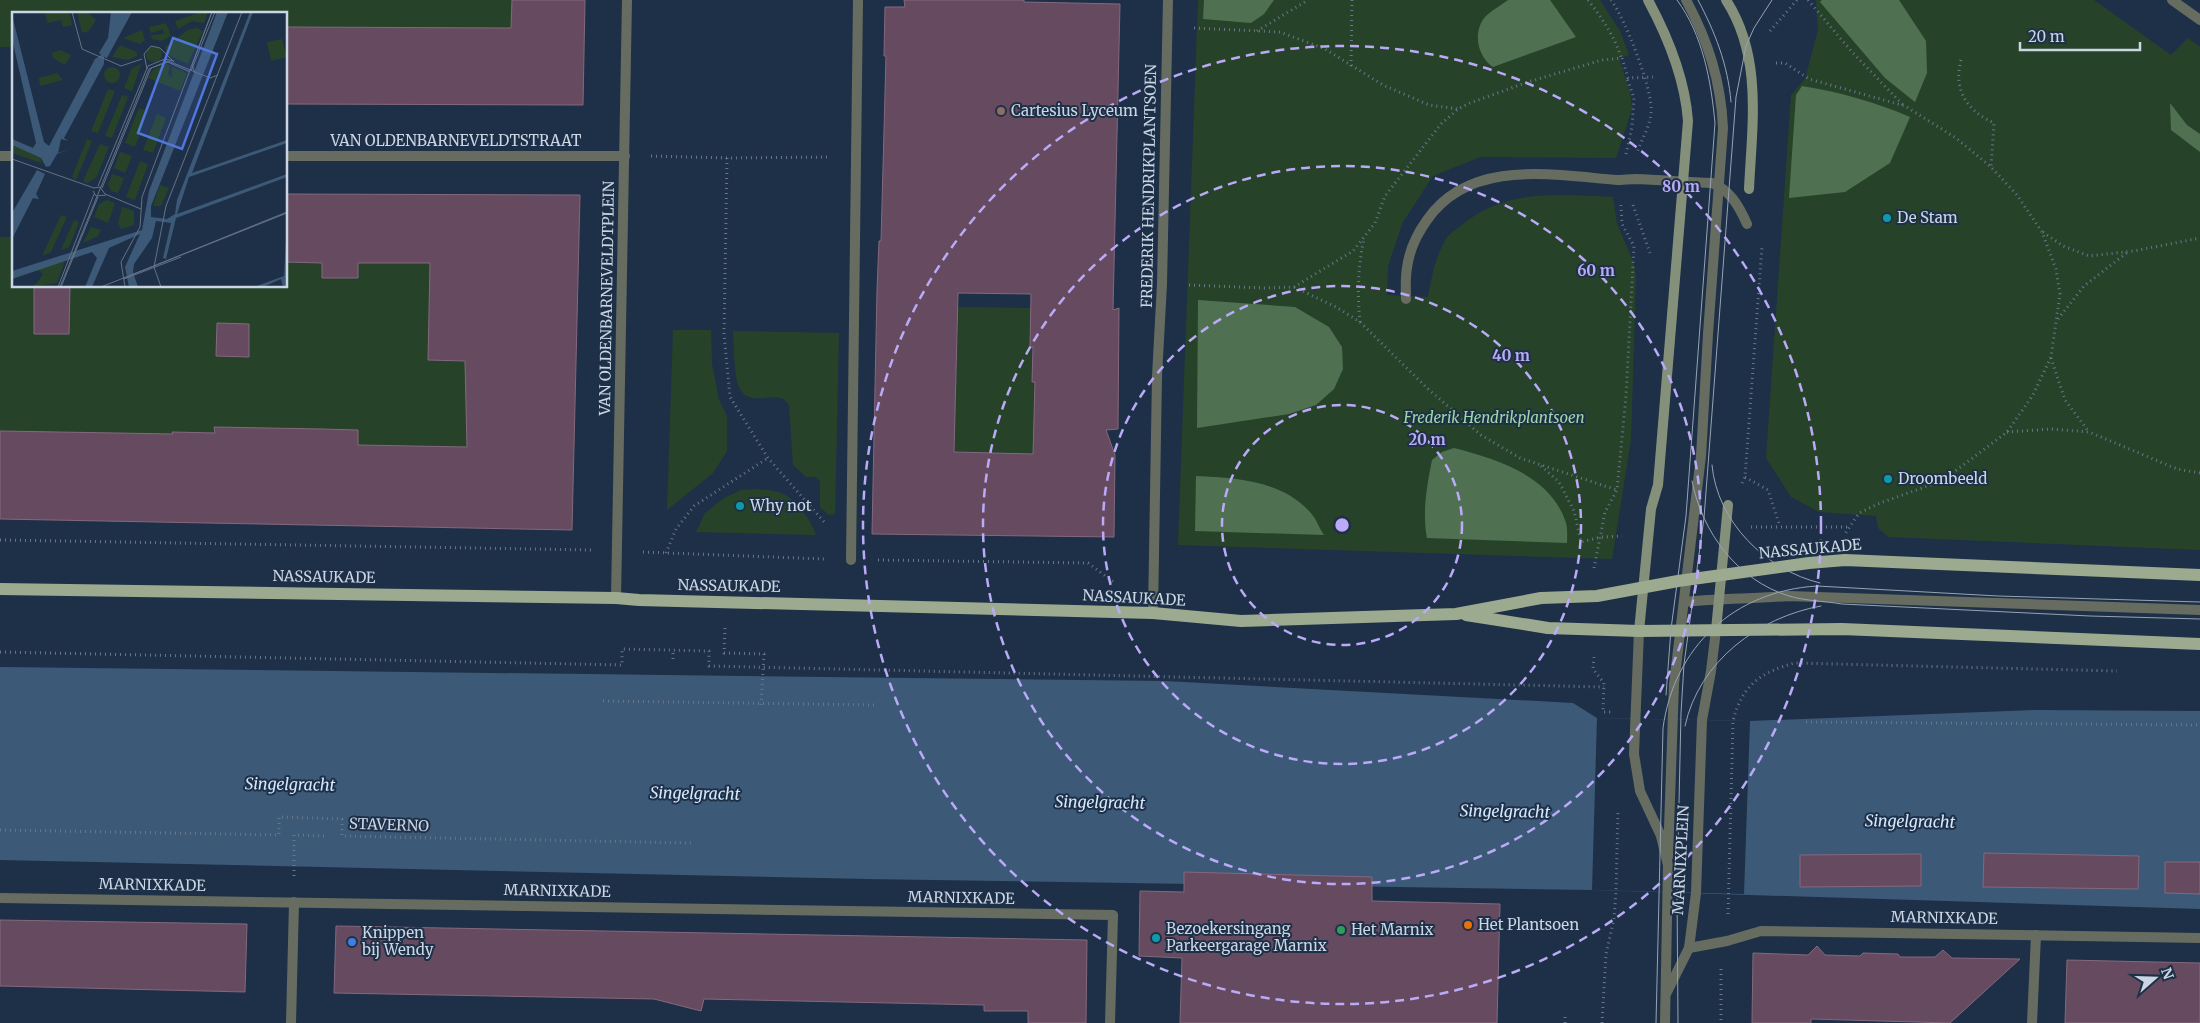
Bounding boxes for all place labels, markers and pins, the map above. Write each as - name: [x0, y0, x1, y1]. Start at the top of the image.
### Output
- place label: Cartesius Lyceum: [1011, 101, 1138, 120]
- marker: Cartesius Lyceum: [995, 105, 1007, 117]
- place label: De Stam: [1897, 208, 1958, 227]
- marker: De Stam: [1881, 212, 1893, 224]
- place label: Droombeeld: [1898, 469, 1987, 488]
- marker: Droombeeld: [1882, 473, 1894, 485]
- place label: Why not: [749, 496, 812, 515]
- marker: Why not: [734, 500, 746, 512]
- centre of rings: [1333, 516, 1351, 534]
- place label: Het Plantsoen: [1478, 915, 1579, 934]
- place label: Bezoekersingang Parkeergarage Marnix: [1166, 919, 1327, 955]
- marker: Het Plantsoen: [1462, 919, 1474, 931]
- place label: Het Marnix: [1351, 920, 1434, 939]
- place label: Knippen bij Wendy: [361, 923, 434, 959]
- marker: Het Marnix: [1335, 924, 1347, 936]
- marker: Bezoekersingang Parkeergarage Marnix: [1150, 932, 1162, 944]
- marker: Knippen bij Wendy: [346, 936, 358, 948]

